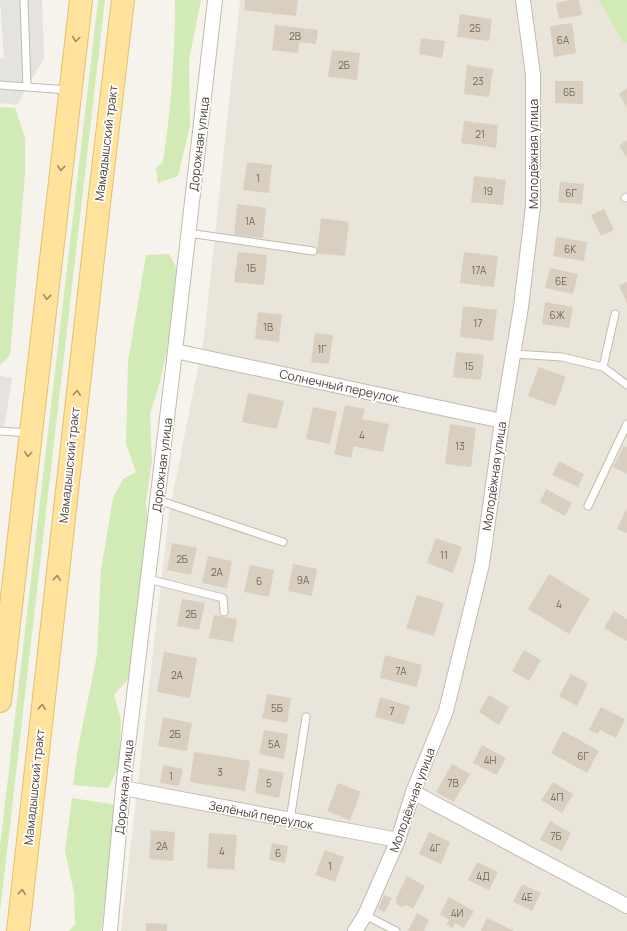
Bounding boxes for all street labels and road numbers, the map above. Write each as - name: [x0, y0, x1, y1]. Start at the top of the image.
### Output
- street label: Мамадышский тракт: [90, 84, 122, 202]
- street label: Дорожная улица: [185, 96, 213, 192]
- street label: Молодёжная улица: [525, 99, 542, 209]
- street label: Солнечный переулок: [278, 365, 401, 407]
- street label: Мамадышский тракт: [54, 406, 84, 524]
- street label: Дорожная улица: [148, 417, 176, 513]
- street label: Молодёжная улица: [478, 420, 510, 532]
- street label: Мамадышский тракт: [19, 728, 49, 846]
- street label: Дорожная улица: [111, 739, 137, 835]
- street label: Молодёжная улица: [385, 745, 439, 855]
- street label: Зелёный переулок: [207, 797, 316, 834]

